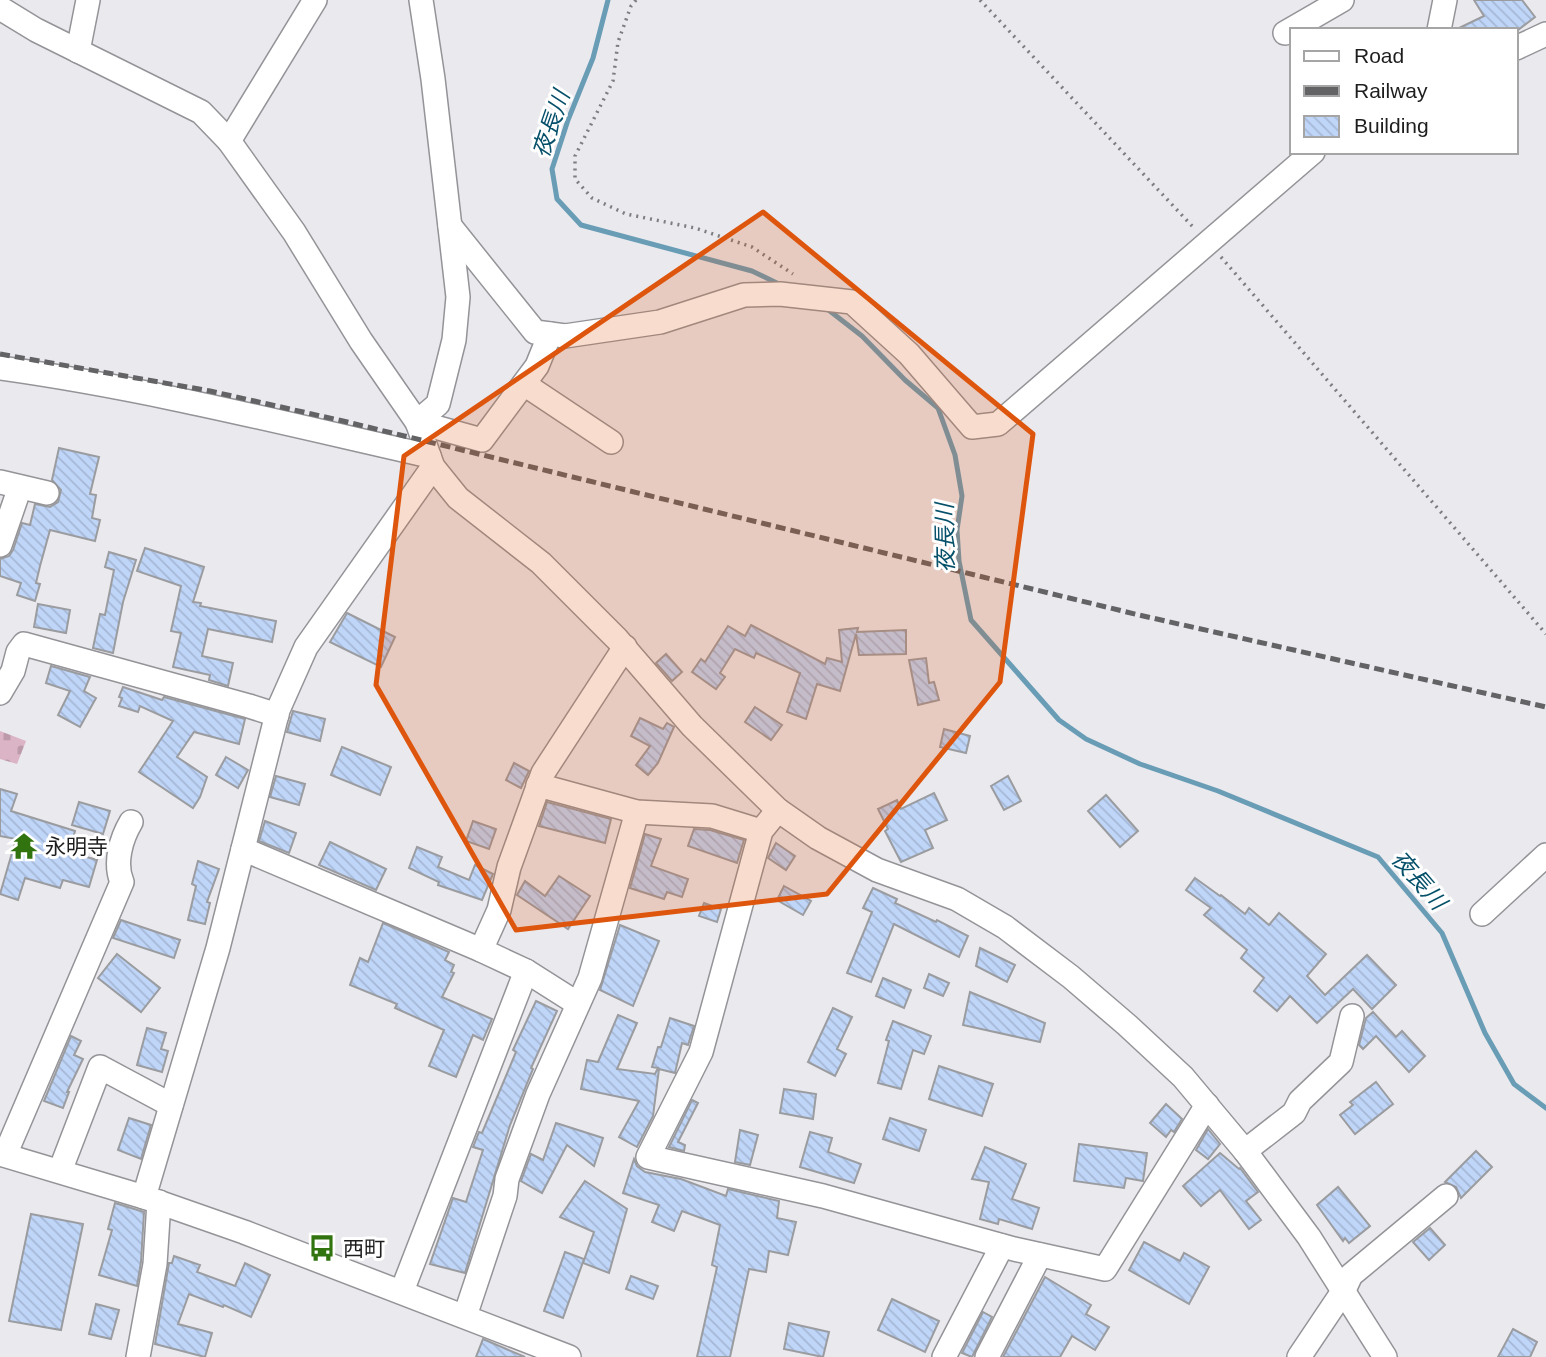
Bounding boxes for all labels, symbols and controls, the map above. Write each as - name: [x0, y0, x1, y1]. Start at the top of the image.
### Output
- legend: [1290, 28, 1518, 154]
- text: Road: [1354, 44, 1404, 67]
- text: Railway: [1354, 79, 1428, 102]
- water label: 夜長川: [527, 84, 576, 161]
- text: Building: [1354, 114, 1429, 137]
- water label: 夜長川: [931, 500, 959, 573]
- temple icon: 永明寺: [9, 831, 39, 861]
- place label: 永明寺: [45, 835, 108, 858]
- water label: 夜長川: [1387, 845, 1453, 917]
- bus stop icon: 西町: [307, 1233, 337, 1263]
- place label: 西町: [343, 1237, 385, 1260]

